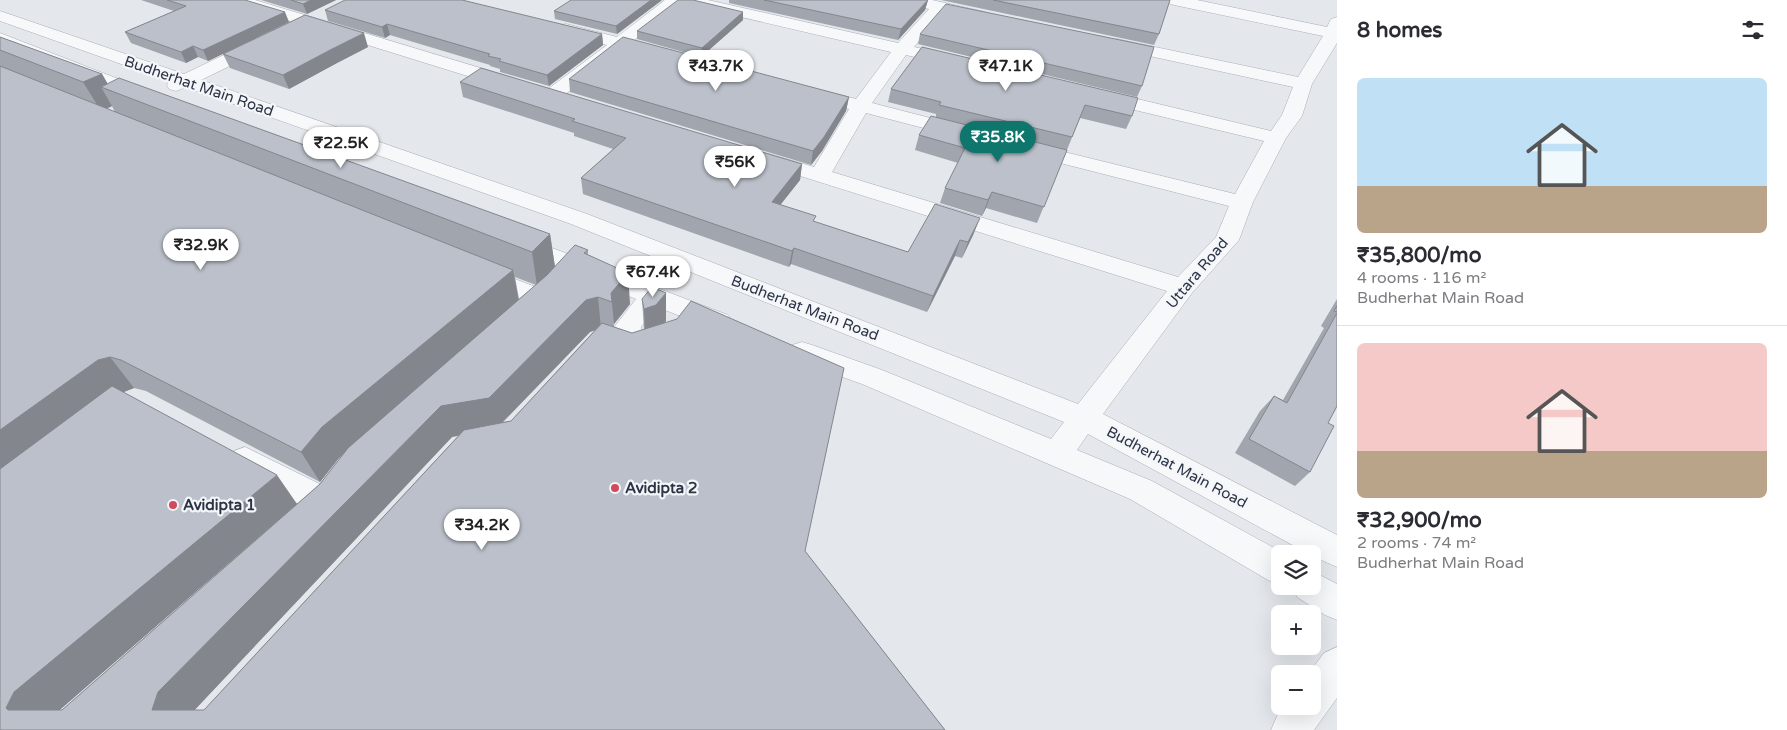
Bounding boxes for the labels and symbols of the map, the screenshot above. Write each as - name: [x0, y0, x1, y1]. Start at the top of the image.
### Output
- pin: ₹43.7K: [675, 49, 757, 92]
- pin: ₹47.1K: [965, 49, 1047, 92]
- street label: Budherhat Main Road: [122, 52, 276, 120]
- pin: ₹35.8K: [957, 120, 1039, 163]
- pin: ₹22.5K: [300, 126, 382, 169]
- pin: ₹56K: [705, 146, 765, 188]
- pin: ₹32.9K: [160, 228, 242, 271]
- street label: Uttara Road: [1162, 234, 1232, 312]
- pin: ₹67.4K: [612, 256, 694, 298]
- street label: Budherhat Main Road: [729, 272, 881, 344]
- street label: Budherhat Main Road: [1104, 422, 1250, 512]
- place label: Avidipta 2: [625, 479, 697, 498]
- marker: Avidipta 2: [609, 482, 621, 494]
- place label: Avidipta 1: [183, 496, 255, 515]
- marker: Avidipta 1: [167, 499, 179, 511]
- pin: ₹34.2K: [441, 508, 523, 551]

